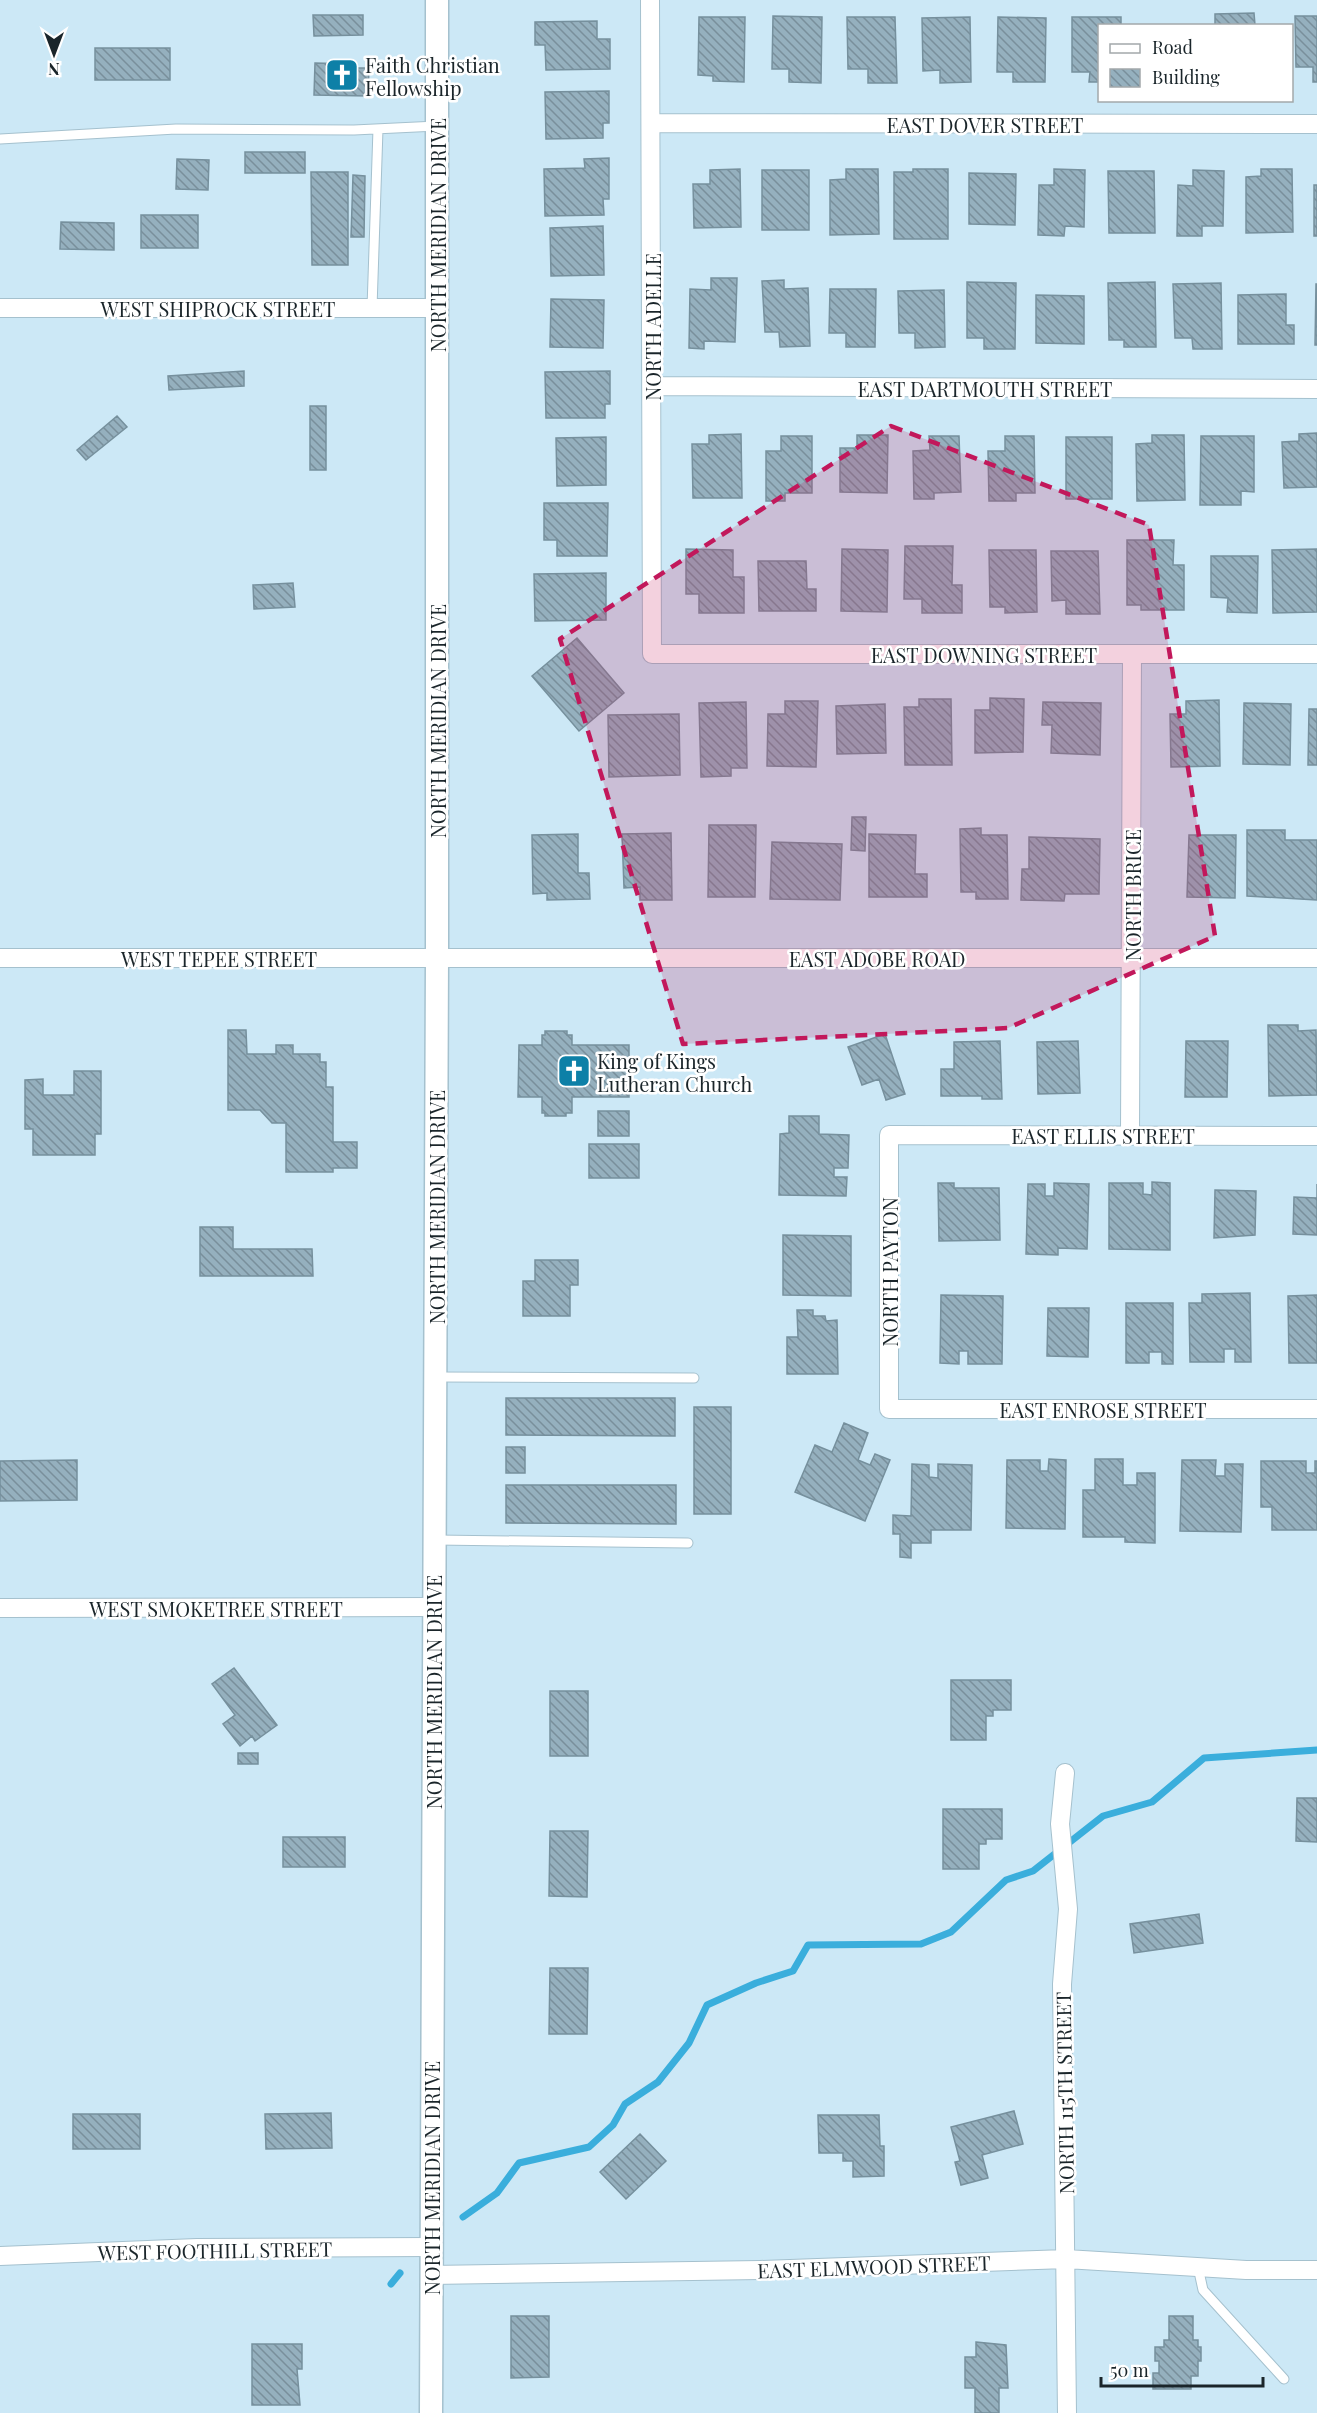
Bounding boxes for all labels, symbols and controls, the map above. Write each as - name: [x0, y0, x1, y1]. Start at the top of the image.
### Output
- north arrow: [24, 24, 84, 84]
- legend: [1098, 24, 1293, 102]
- text: Road: [1152, 35, 1193, 59]
- place label: Faith Christian Fellowship: [365, 51, 500, 101]
- church icon: Faith Christian Fellowship: [324, 57, 360, 93]
- text: N: [48, 59, 60, 80]
- text: Building: [1152, 65, 1220, 89]
- street label: EAST DOVER STREET: [887, 111, 1083, 138]
- street label: NORTH MERIDIAN DRIVE: [424, 118, 451, 352]
- street label: NORTH ADELLE: [639, 253, 666, 401]
- street label: WEST SHIPROCK STREET: [100, 295, 336, 322]
- street label: EAST DARTMOUTH STREET: [857, 375, 1113, 402]
- street label: NORTH MERIDIAN DRIVE: [424, 604, 451, 838]
- street label: EAST DOWNING STREET: [871, 641, 1097, 668]
- street label: NORTH BRICE: [1119, 829, 1146, 961]
- street label: WEST TEPEE STREET: [120, 945, 317, 972]
- street label: EAST ADOBE ROAD: [789, 945, 965, 972]
- place label: King of Kings Lutheran Church: [597, 1047, 752, 1097]
- church icon: King of Kings Lutheran Church: [556, 1053, 592, 1089]
- street label: NORTH MERIDIAN DRIVE: [423, 1090, 450, 1324]
- street label: EAST ELLIS STREET: [1011, 1122, 1195, 1149]
- street label: NORTH PAYTON: [876, 1197, 903, 1347]
- street label: EAST ENROSE STREET: [999, 1396, 1207, 1423]
- street label: NORTH MERIDIAN DRIVE: [420, 1575, 447, 1809]
- street label: WEST SMOKETREE STREET: [88, 1595, 343, 1622]
- street label: NORTH 115TH STREET: [1049, 1992, 1079, 2194]
- street label: NORTH MERIDIAN DRIVE: [418, 2061, 445, 2295]
- street label: WEST FOOTHILL STREET: [96, 2234, 333, 2266]
- street label: EAST ELMWOOD STREET: [757, 2248, 991, 2284]
- scale bar: [1101, 2350, 1263, 2388]
- text: 50 m: [1110, 2358, 1149, 2382]

